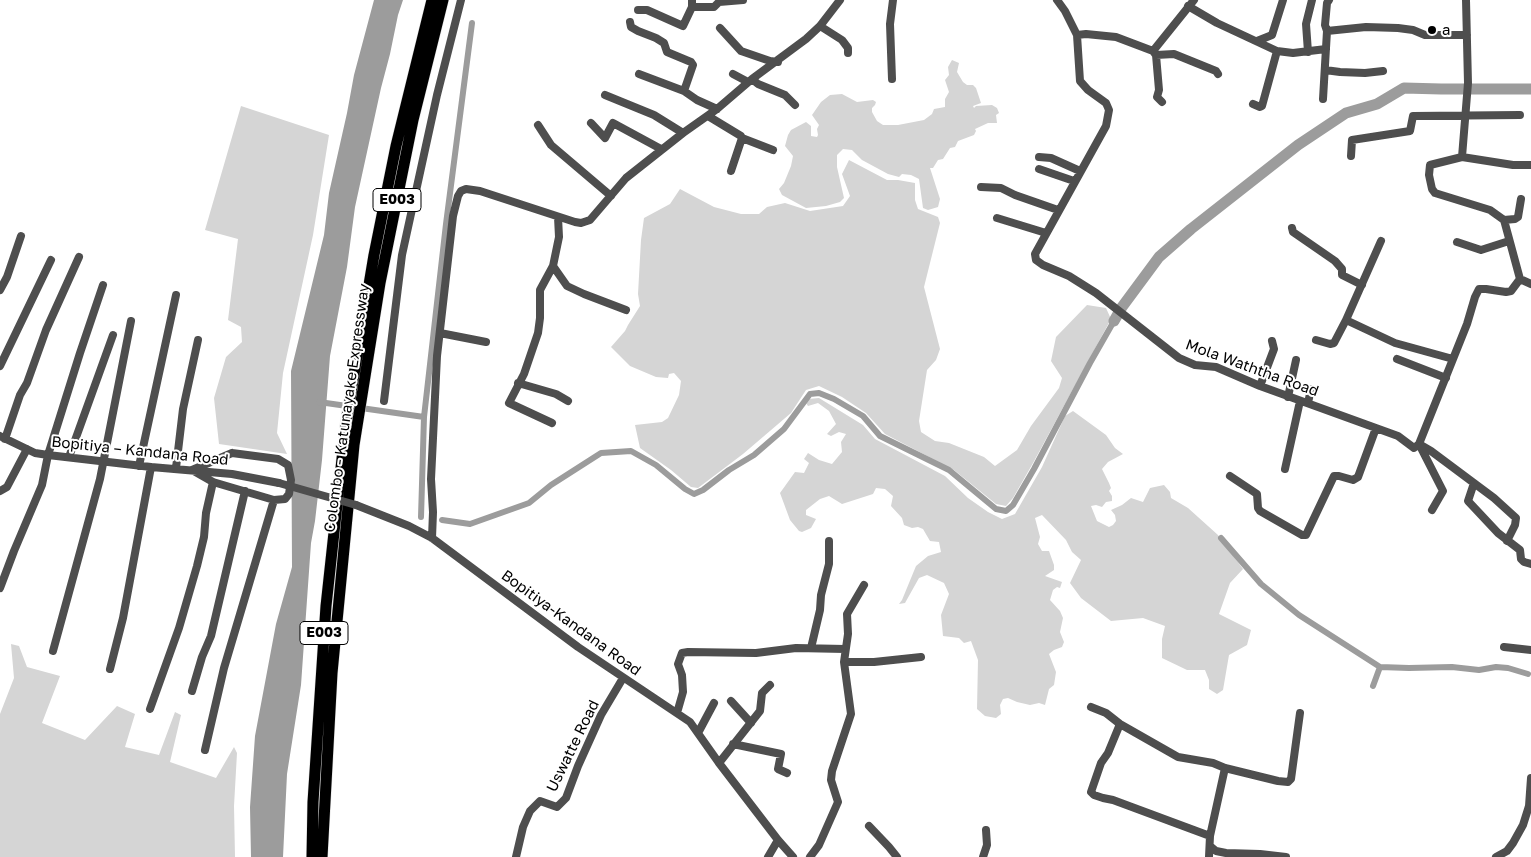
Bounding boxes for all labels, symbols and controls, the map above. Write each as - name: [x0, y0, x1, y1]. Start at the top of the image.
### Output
- place label: a: [1442, 21, 1450, 39]
- marker: a: [1426, 24, 1438, 36]
- road number: E003: [373, 188, 421, 212]
- street label: Colombo - Katunayake Expressway: [321, 282, 373, 534]
- street label: Mola Waththa Road: [1183, 336, 1321, 400]
- street label: Bopitiya – Kandana Road: [51, 433, 229, 469]
- street label: Bopitiya-Kandana Road: [498, 566, 644, 680]
- road number: E003: [300, 622, 348, 644]
- street label: Uswatte Road: [543, 697, 603, 795]

